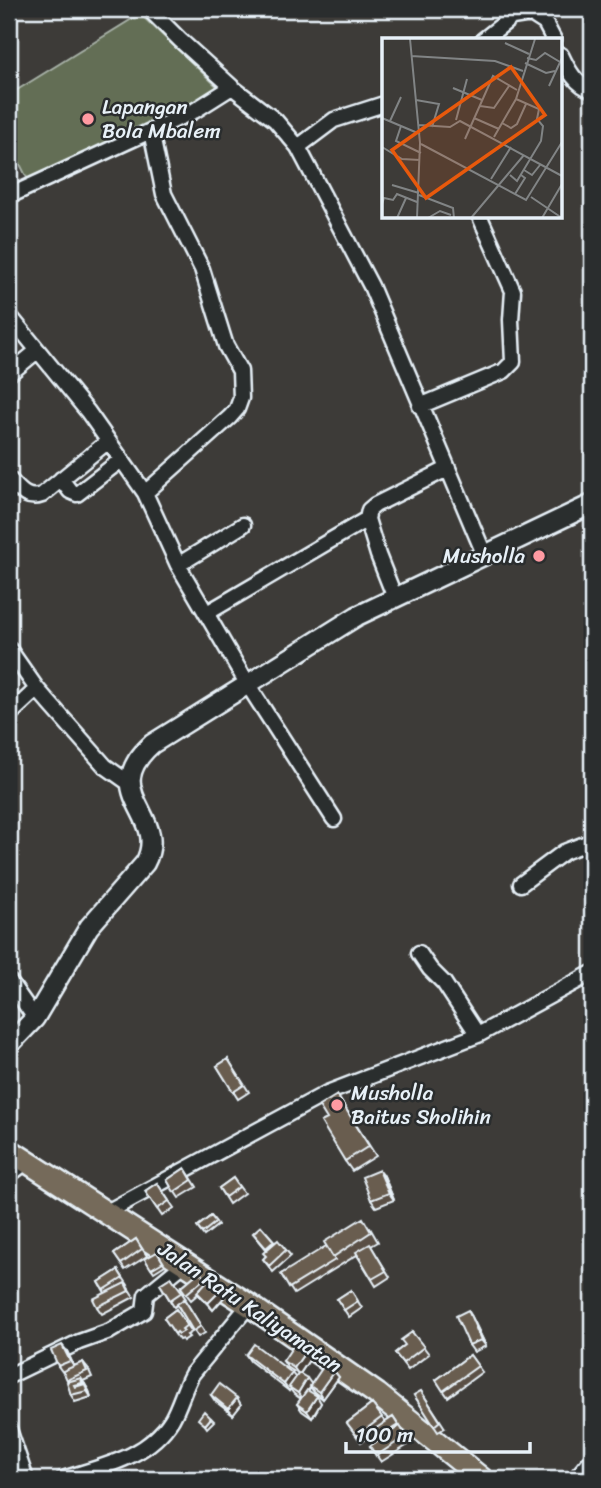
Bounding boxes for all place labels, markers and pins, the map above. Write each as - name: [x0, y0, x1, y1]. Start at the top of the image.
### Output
- place label: Lapangan Bola Mbalem: [102, 88, 221, 150]
- marker: Lapangan Bola Mbalem: [80, 111, 96, 127]
- place label: Musholla: [443, 537, 525, 575]
- marker: Musholla: [531, 548, 547, 564]
- place label: Musholla Baitus Sholihin: [351, 1074, 491, 1136]
- marker: Musholla Baitus Sholihin: [329, 1097, 345, 1113]

